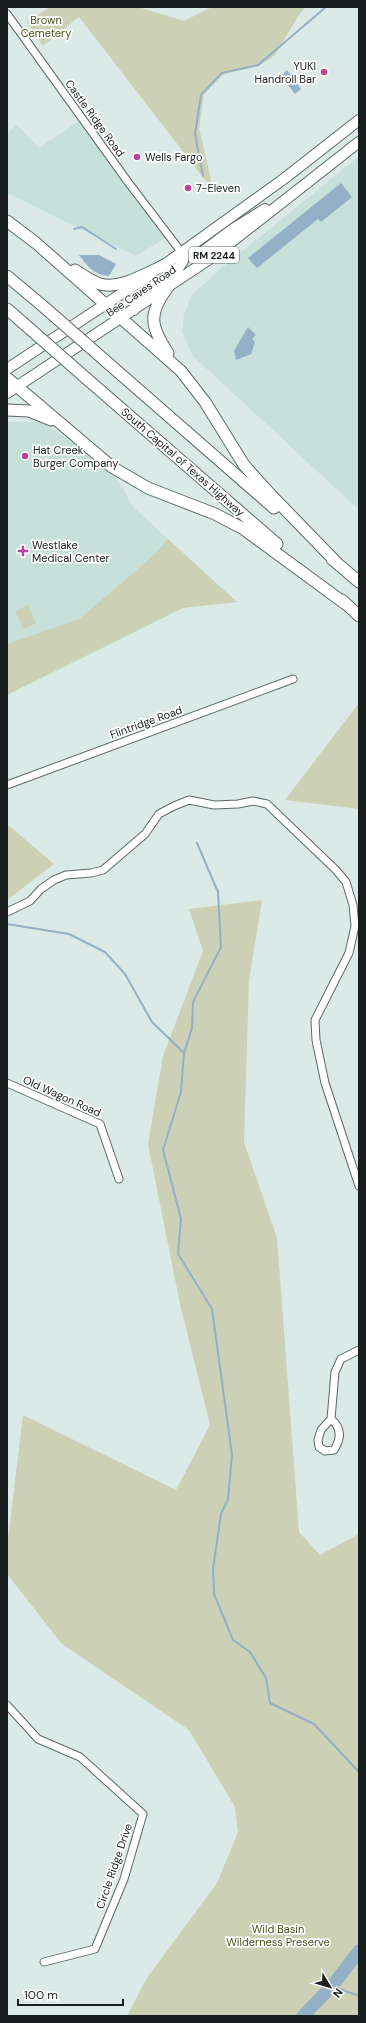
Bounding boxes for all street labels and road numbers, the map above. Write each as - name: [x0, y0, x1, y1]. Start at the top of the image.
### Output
- street label: Castle Ridge Road: [62, 77, 128, 159]
- road number: RM 2244: [189, 247, 239, 263]
- street label: Bee Caves Road: [103, 262, 179, 320]
- street label: South Capital of Texas Highway: [118, 405, 248, 519]
- street label: Flintridge Road: [108, 702, 184, 742]
- street label: Old Wagon Road: [21, 1072, 103, 1120]
- street label: Circle Ridge Drive: [93, 1821, 135, 1911]

